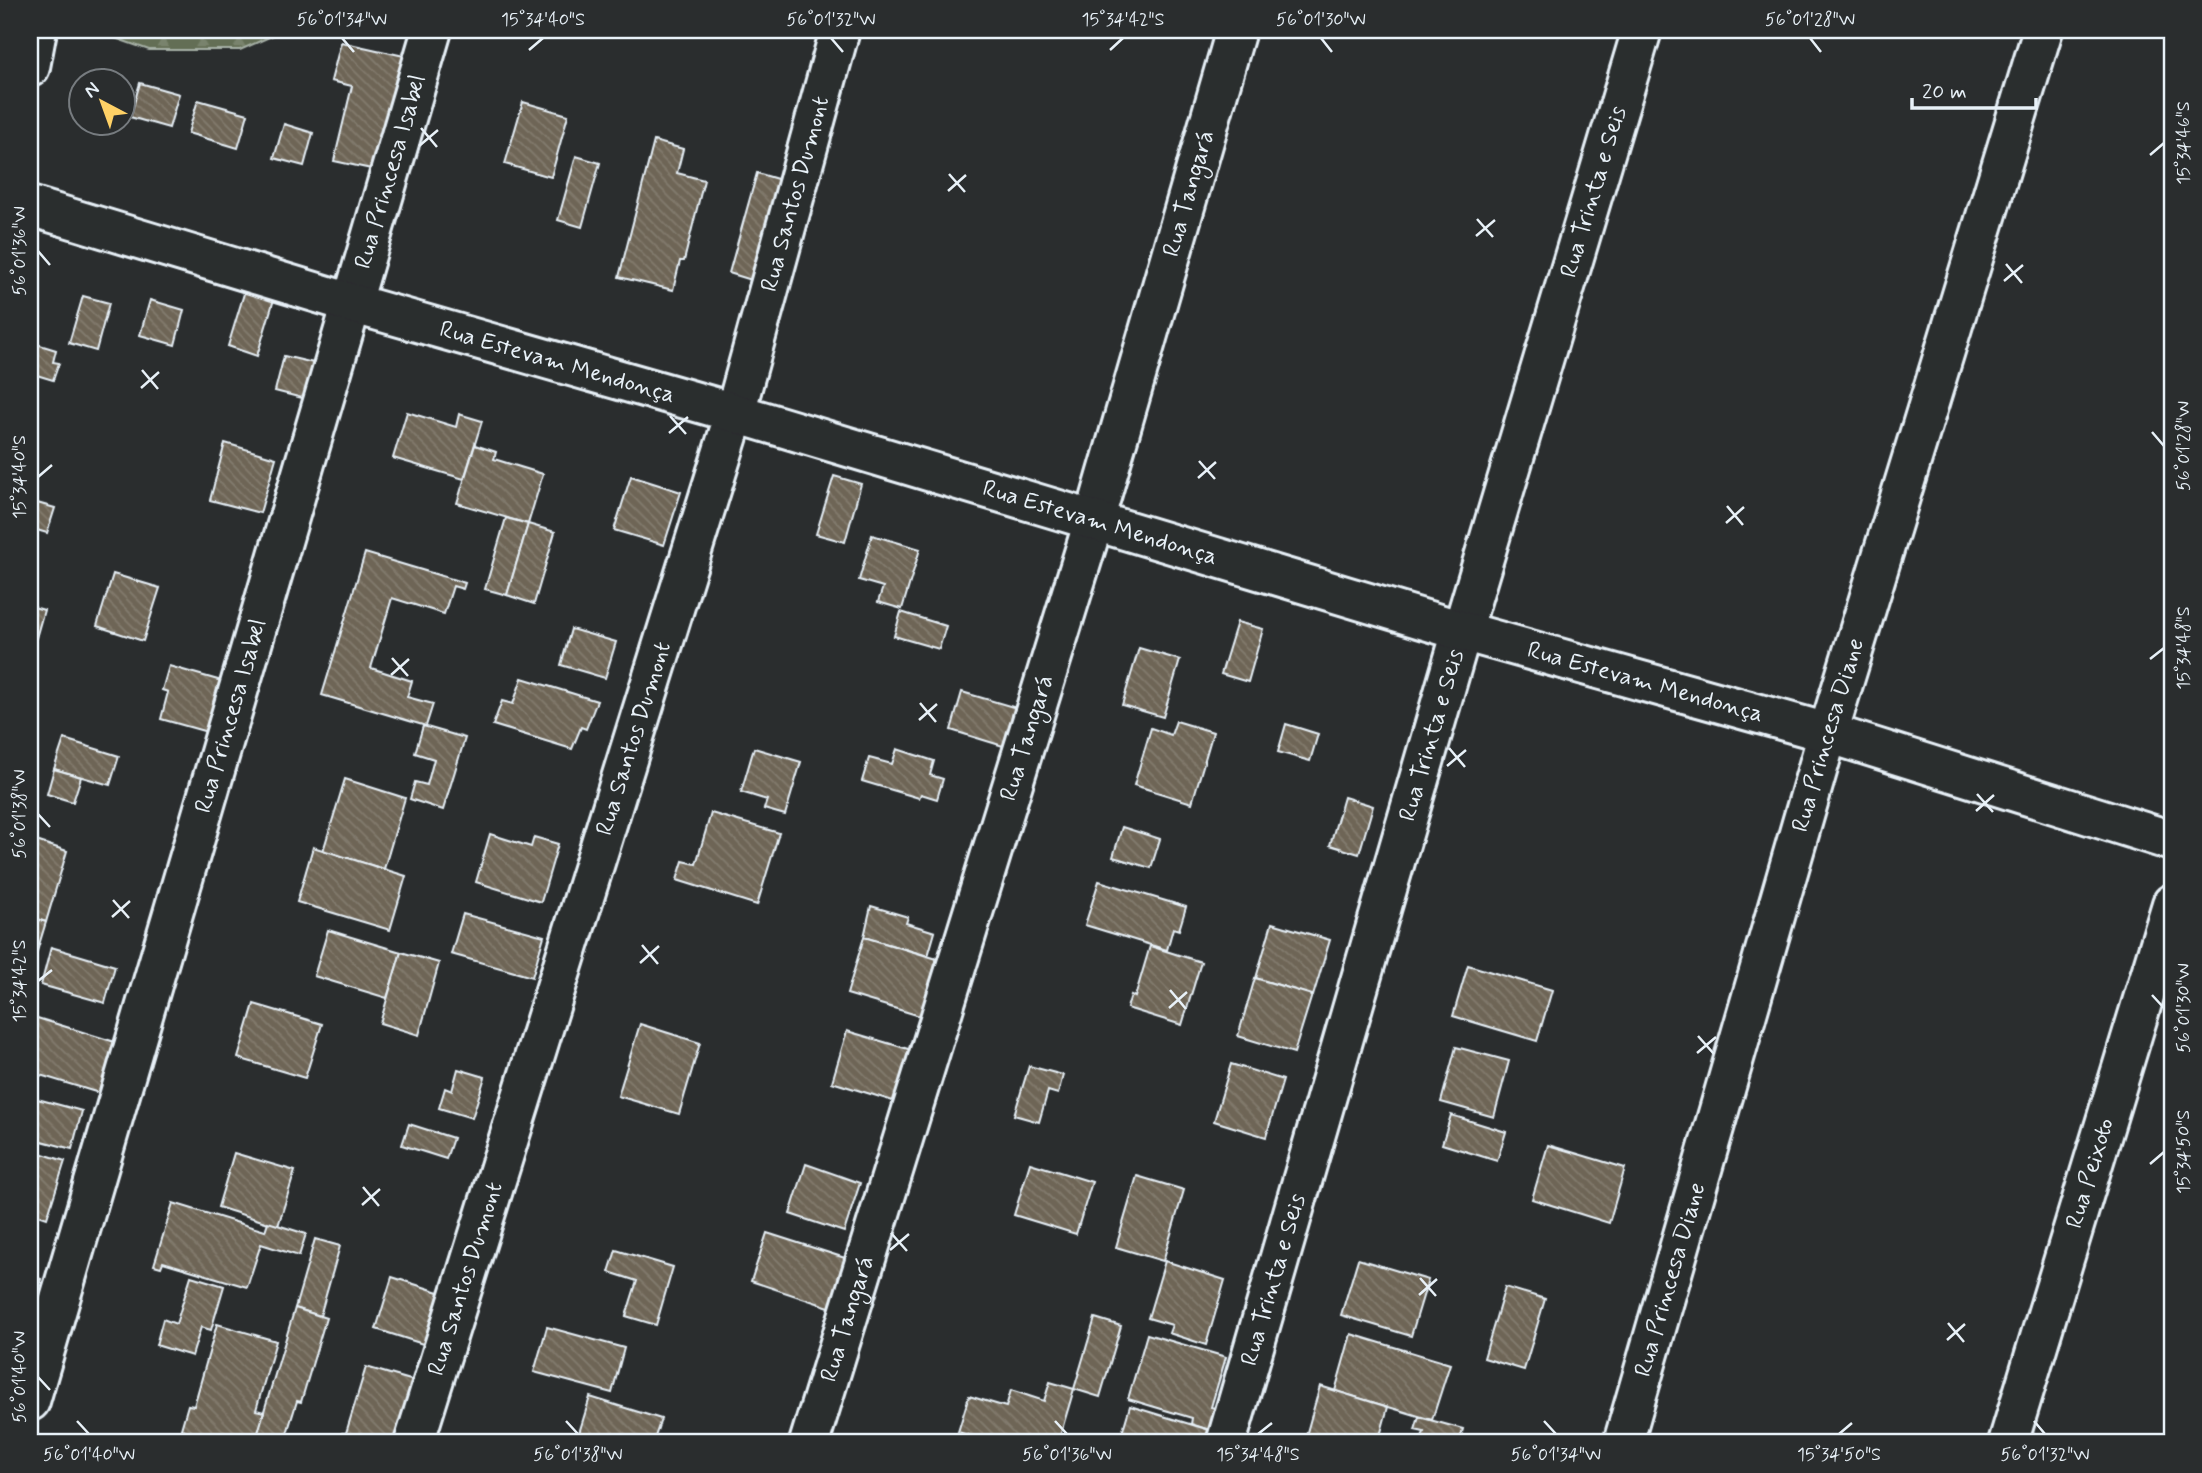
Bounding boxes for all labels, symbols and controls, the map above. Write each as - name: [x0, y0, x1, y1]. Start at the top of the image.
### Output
- text: 56°01'34"W: [297, 8, 387, 32]
- text: 15°34'40"S: [501, 8, 585, 32]
- text: 56°01'32"W: [787, 8, 875, 32]
- text: 15°34'42"S: [1081, 8, 1165, 32]
- text: 56°01'30"W: [1276, 8, 1366, 32]
- text: 56°01'28"W: [1765, 8, 1855, 32]
- north arrow: [66, 66, 136, 136]
- scale bar: [1912, 66, 2036, 110]
- street label: Rua Princesa Isabel: [347, 71, 434, 272]
- text: N: [79, 77, 105, 104]
- text: 20 m: [1922, 78, 1967, 106]
- street label: Rua Santos Dumont: [753, 93, 837, 295]
- text: 15°34'46"S: [2172, 101, 2196, 185]
- street label: Rua Trinta e Seis: [1553, 102, 1634, 281]
- street label: Rua Tangará: [1156, 126, 1222, 260]
- text: 56°01'36"W: [8, 206, 32, 296]
- street label: Rua Estevam Mendonça: [436, 314, 679, 411]
- text: 56°01'28"W: [2172, 401, 2196, 491]
- text: 15°34'40"S: [8, 435, 32, 519]
- street label: Rua Estevam Mendonça: [979, 473, 1221, 572]
- text: 15°34'48"S: [2172, 606, 2196, 690]
- street label: Rua Princesa Isabel: [188, 615, 274, 817]
- street label: Rua Estevam Mendonça: [1524, 634, 1767, 730]
- street label: Rua Princesa Diane: [1785, 634, 1872, 836]
- street label: Rua Santos Dumont: [589, 638, 678, 839]
- street label: Rua Trinta e Seis: [1392, 645, 1471, 825]
- street label: Rua Tangará: [993, 671, 1061, 805]
- text: 56°01'38"W: [8, 769, 32, 859]
- text: 15°34'42"S: [8, 939, 32, 1023]
- text: 56°01'30"W: [2172, 963, 2196, 1053]
- text: 15°34'50"S: [2172, 1110, 2196, 1194]
- street label: Rua Peixoto: [2059, 1114, 2121, 1232]
- street label: Rua Santos Dumont: [420, 1178, 510, 1380]
- street label: Rua Princesa Diane: [1627, 1179, 1713, 1380]
- street label: Rua Trinta e Seis: [1234, 1190, 1313, 1369]
- street label: Rua Tangará: [813, 1252, 881, 1386]
- text: 56°01'40"W: [8, 1331, 32, 1423]
- text: 56°01'40"W: [43, 1443, 135, 1467]
- text: 56°01'38"W: [533, 1443, 623, 1467]
- text: 56°01'36"W: [1022, 1443, 1112, 1467]
- text: 15°34'48"S: [1216, 1443, 1300, 1467]
- text: 56°01'34"W: [1511, 1443, 1601, 1467]
- text: 15°34'50"S: [1797, 1443, 1881, 1467]
- text: 56°01'32"W: [2001, 1443, 2089, 1467]

